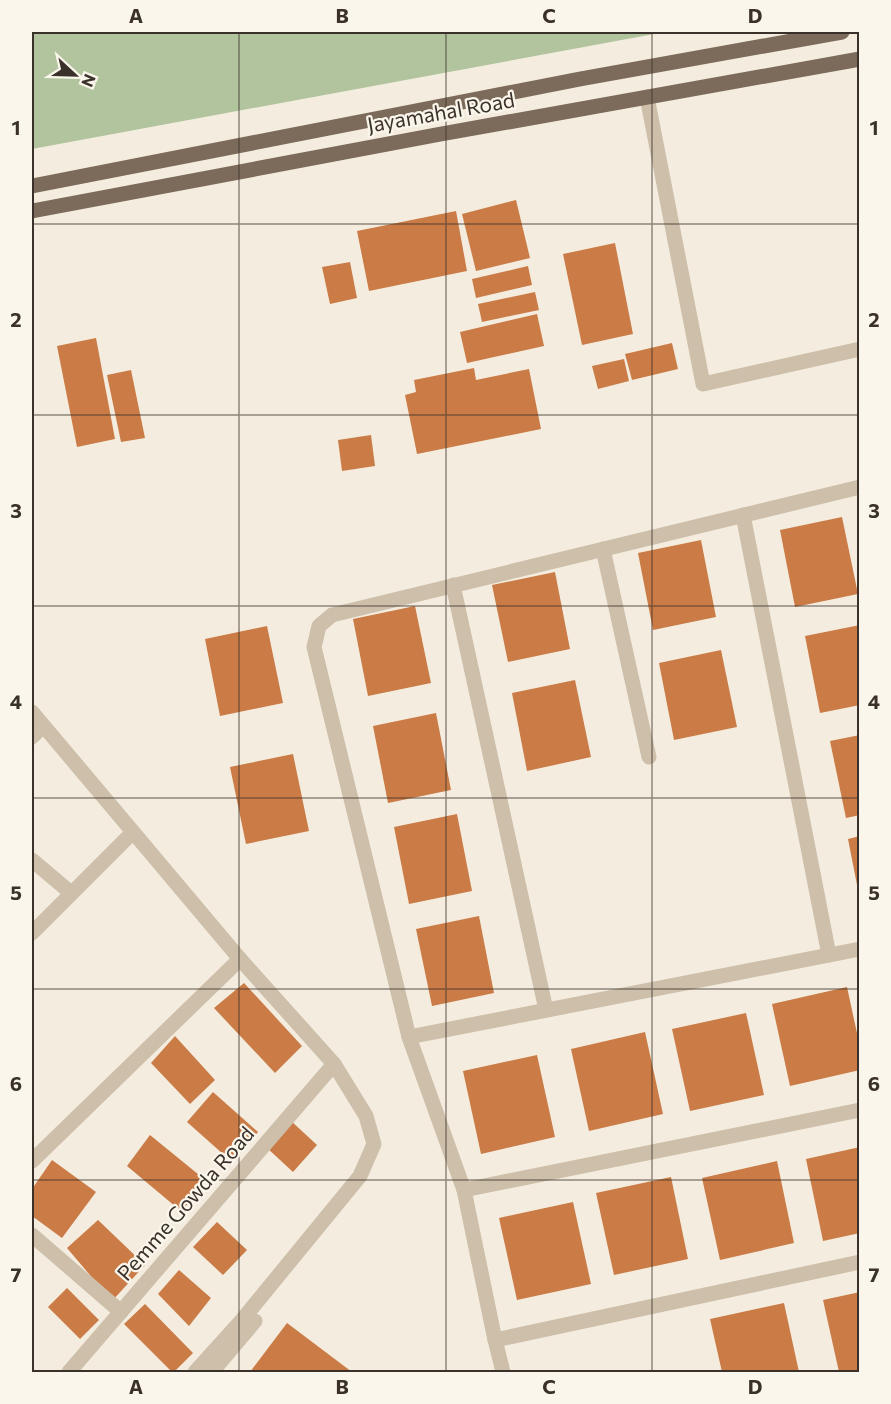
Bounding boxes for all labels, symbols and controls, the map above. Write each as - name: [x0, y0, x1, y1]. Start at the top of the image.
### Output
- text: A: [129, 3, 143, 27]
- text: B: [335, 3, 349, 27]
- text: C: [542, 3, 556, 27]
- text: D: [748, 3, 762, 27]
- north arrow: [45, 45, 105, 105]
- text: N: [78, 72, 100, 90]
- street label: Jayamahal Road: [365, 86, 516, 137]
- text: 1: [11, 115, 21, 139]
- text: 1: [869, 115, 879, 139]
- text: 2: [10, 307, 22, 331]
- text: 2: [868, 307, 880, 331]
- text: 3: [10, 498, 22, 522]
- text: 3: [868, 498, 880, 522]
- text: 4: [10, 689, 22, 713]
- text: 4: [868, 689, 880, 713]
- text: 5: [10, 880, 22, 904]
- text: 5: [868, 880, 880, 904]
- text: 6: [10, 1071, 22, 1095]
- text: 6: [868, 1071, 880, 1095]
- street label: Pemme Gowda Road: [111, 1121, 259, 1285]
- text: 7: [11, 1262, 22, 1286]
- text: 7: [869, 1262, 880, 1286]
- text: A: [129, 1374, 143, 1398]
- text: B: [335, 1374, 349, 1398]
- text: C: [542, 1374, 556, 1398]
- text: D: [748, 1374, 762, 1398]

